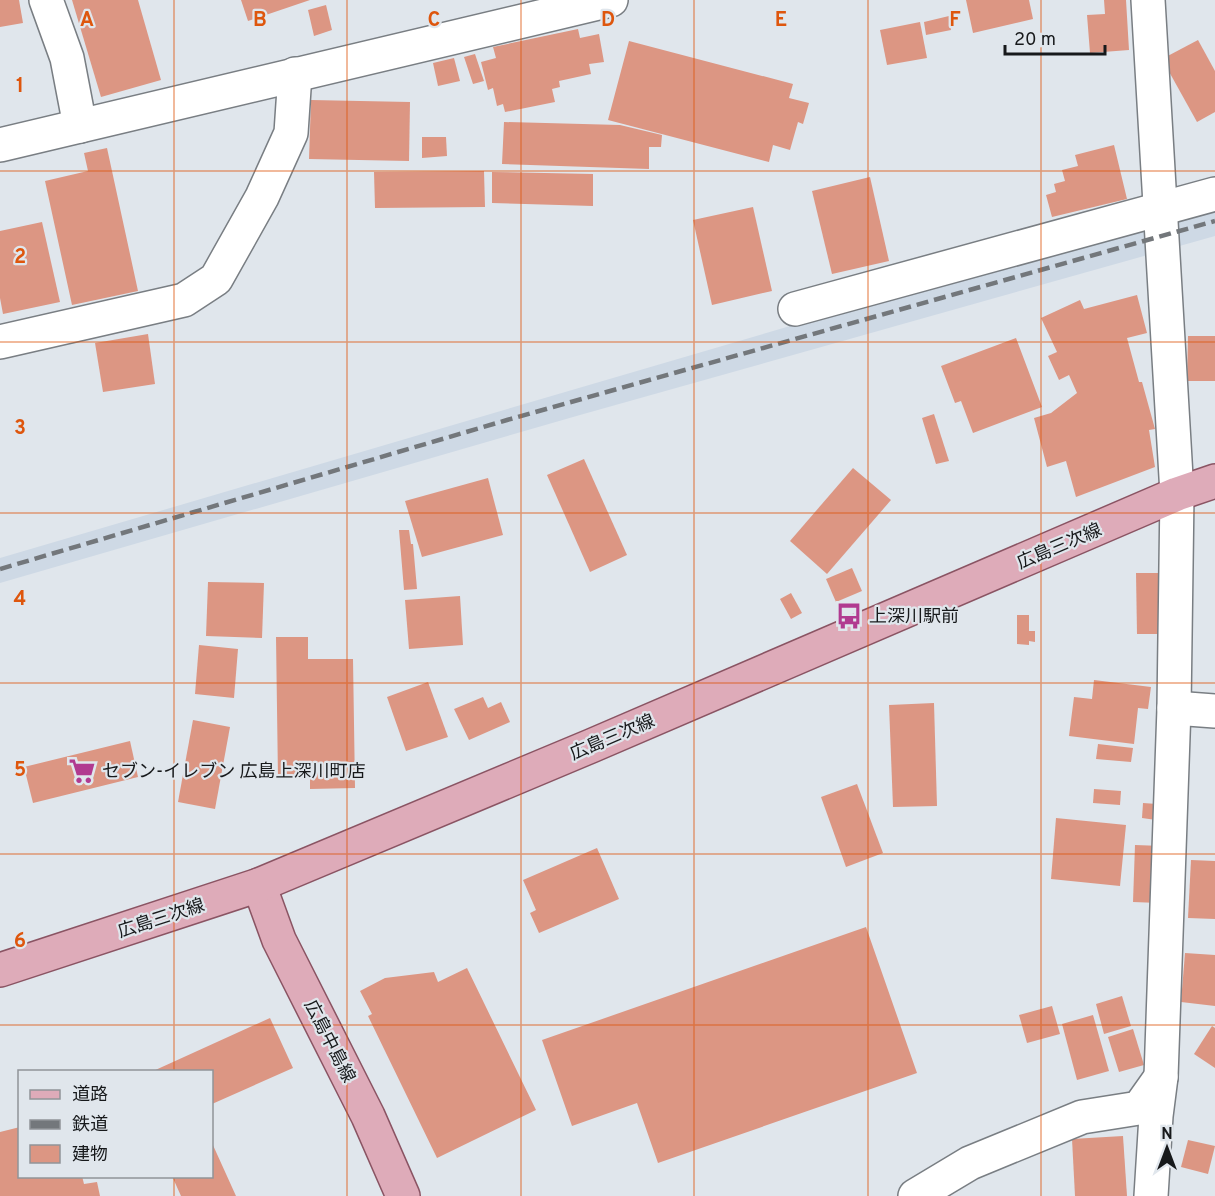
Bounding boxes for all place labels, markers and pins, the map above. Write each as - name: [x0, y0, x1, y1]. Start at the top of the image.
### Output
- bus stop icon: 上深川駅前: [834, 601, 864, 631]
- place label: 上深川駅前: [869, 606, 959, 629]
- supermarket icon: セブン-イレブン 広島上深川町店: [67, 756, 97, 786]
- place label: セブン-イレブン 広島上深川町店: [102, 761, 365, 784]

